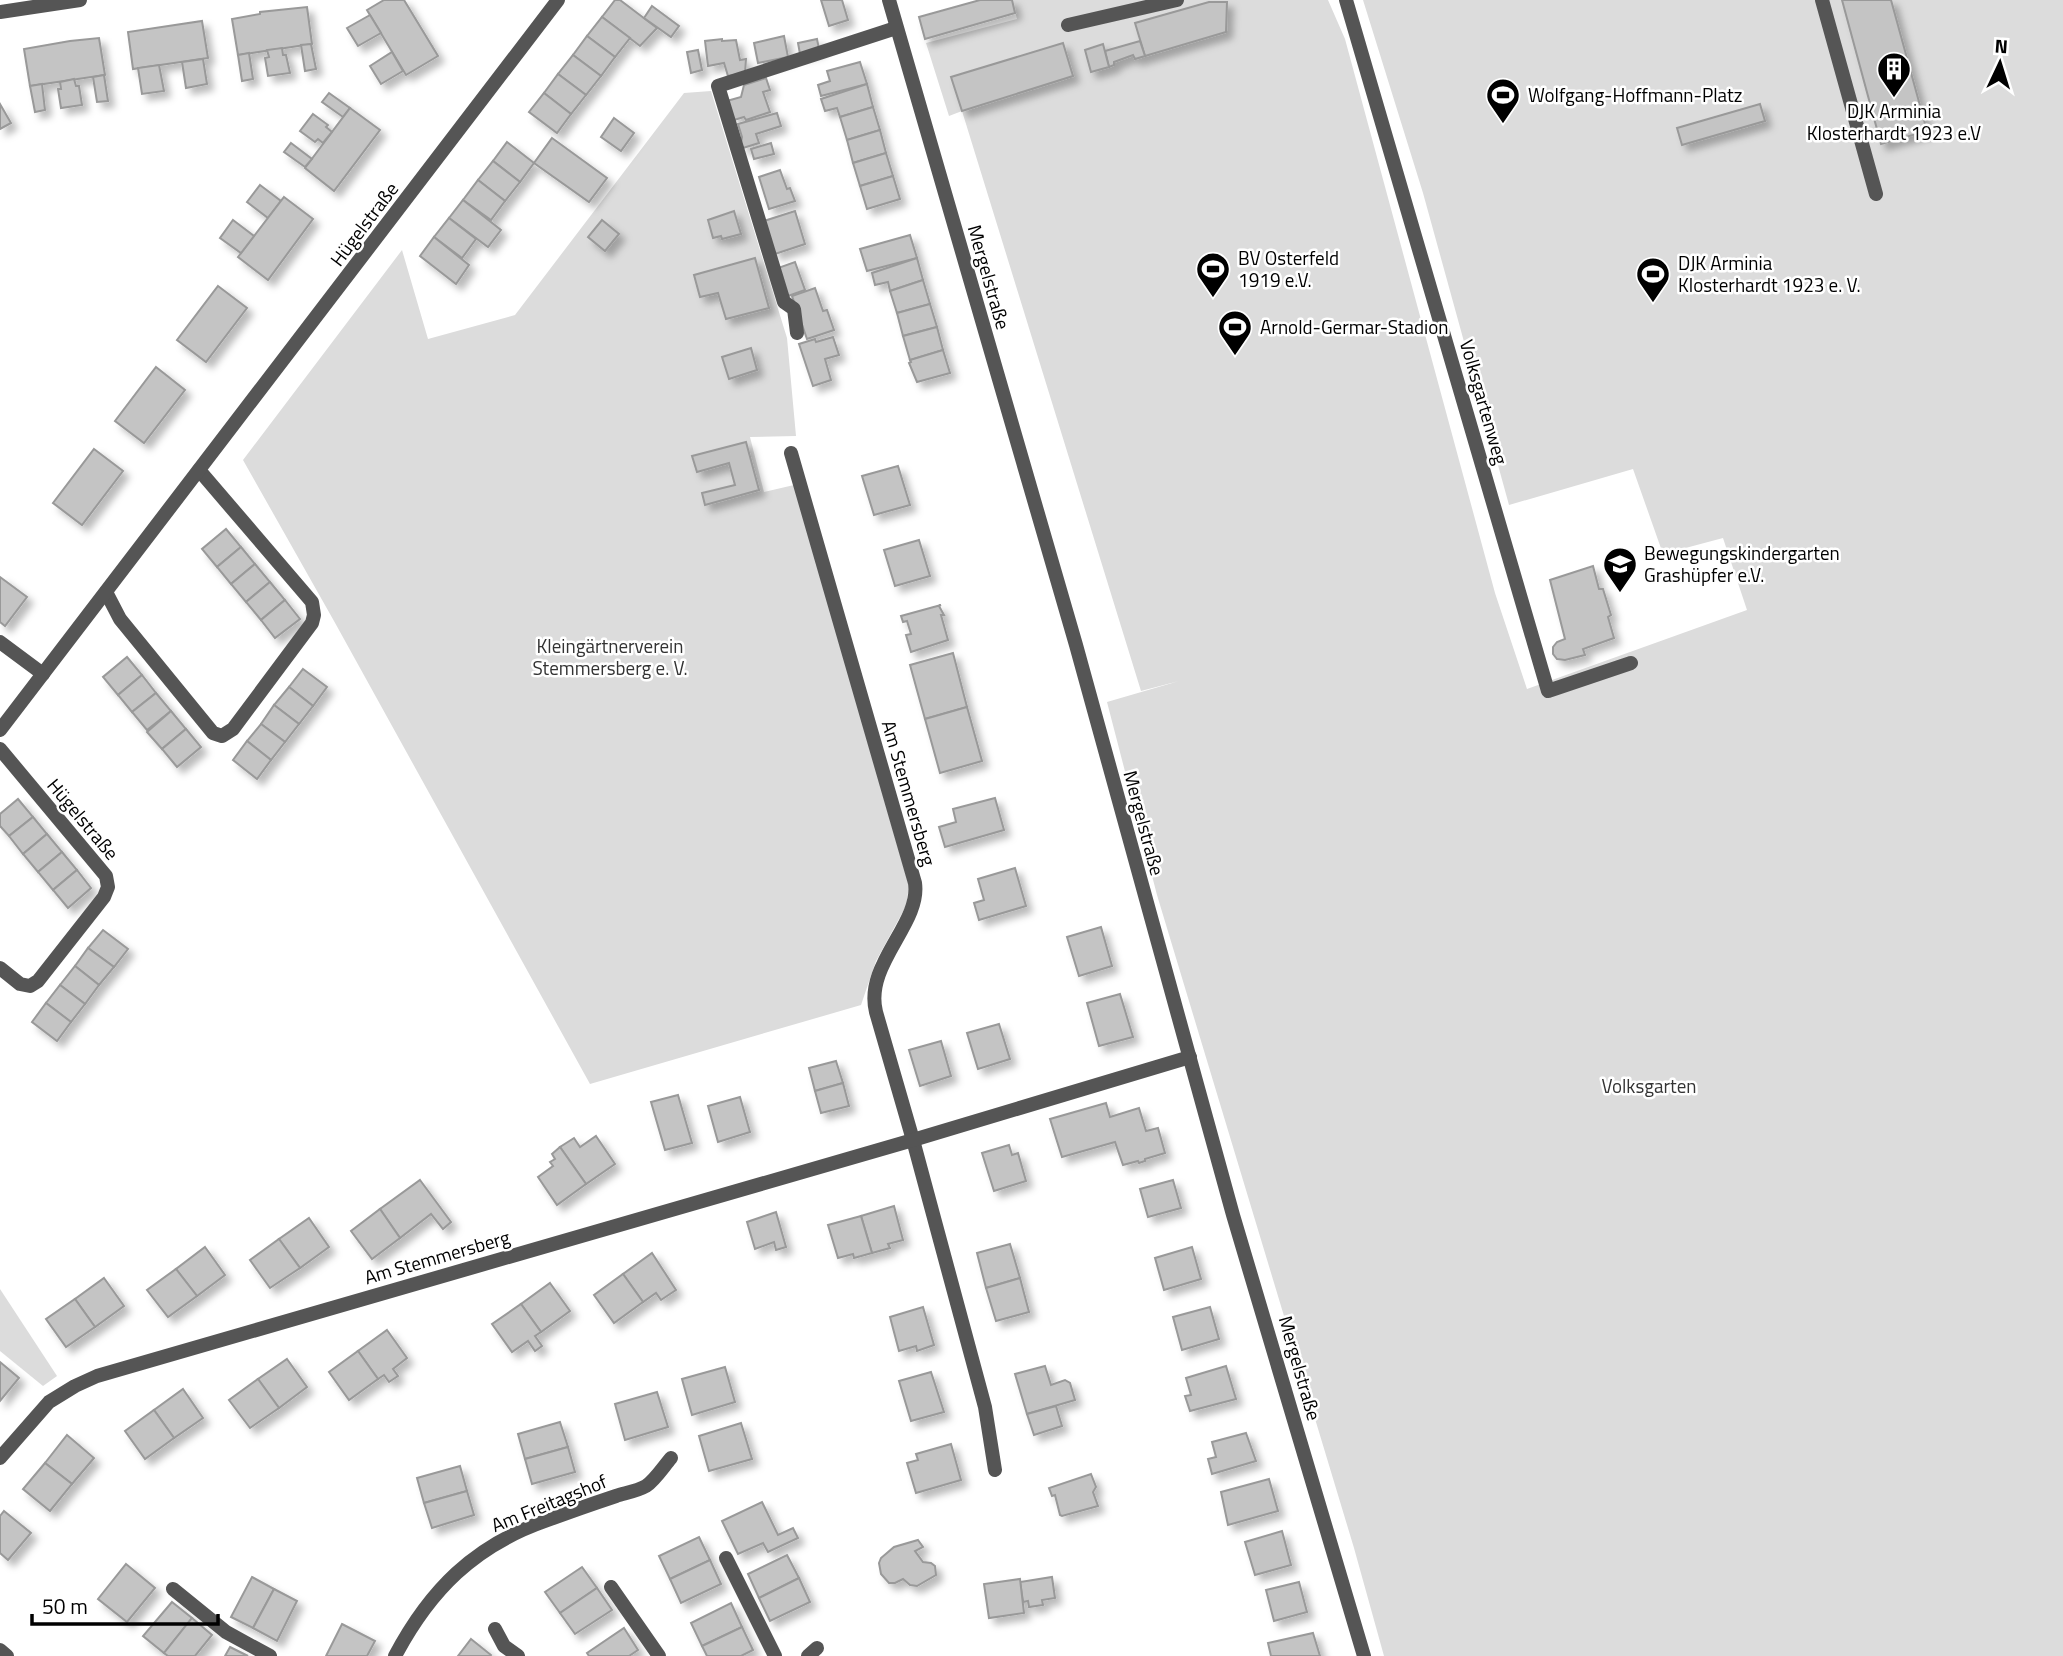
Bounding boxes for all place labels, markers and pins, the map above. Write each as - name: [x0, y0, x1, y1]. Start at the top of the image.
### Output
- building icon: DJK Arminia Klosterhardt 1923 e.V: [1875, 50, 1913, 99]
- sports icon: Wolfgang-Hoffmann-Platz: [1484, 76, 1522, 125]
- place label: Wolfgang-Hoffmann-Platz: [1528, 80, 1742, 109]
- place label: DJK Arminia Klosterhardt 1923 e.V: [1807, 96, 1981, 147]
- place label: BV Osterfeld 1919 e.V.: [1238, 243, 1339, 294]
- place label: DJK Arminia Klosterhardt 1923 e. V.: [1678, 248, 1861, 299]
- sports icon: BV Osterfeld 1919 e.V.: [1194, 250, 1232, 299]
- sports icon: DJK Arminia Klosterhardt 1923 e. V.: [1634, 255, 1672, 304]
- sports icon: Arnold-Germar-Stadion: [1216, 308, 1254, 357]
- place label: Arnold-Germar-Stadion: [1260, 312, 1448, 341]
- place label: Bewegungskindergarten Grashüpfer e.V.: [1644, 538, 1840, 589]
- school or university icon: Bewegungskindergarten Grashüpfer e.V.: [1601, 545, 1639, 594]

